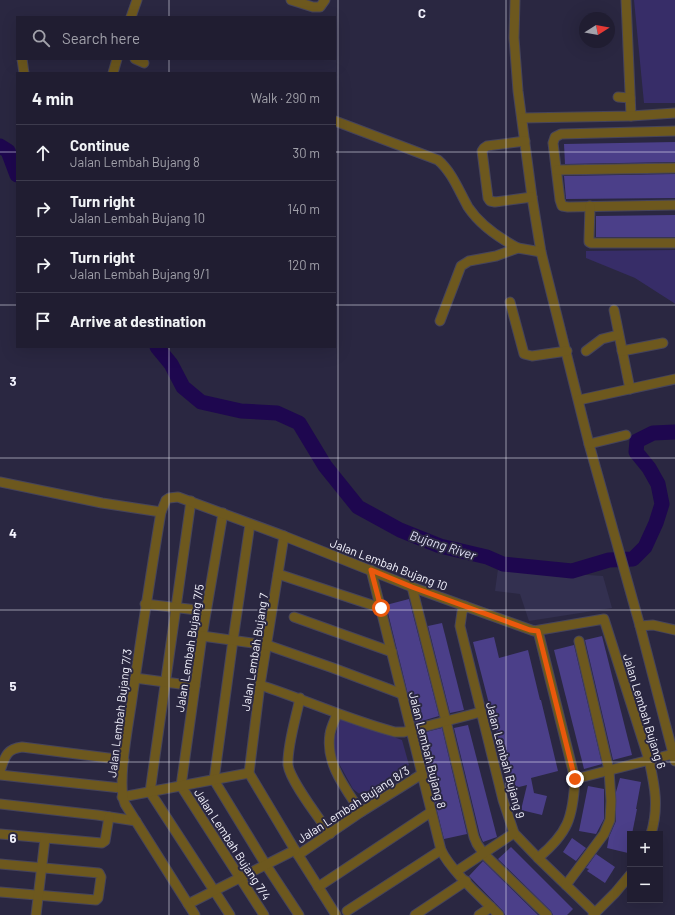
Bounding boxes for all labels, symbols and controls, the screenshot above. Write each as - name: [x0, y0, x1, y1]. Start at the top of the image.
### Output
- text: C: [418, 5, 426, 21]
- north arrow: [579, 12, 615, 48]
- search box: [16, 16, 336, 60]
- icon: search: [30, 27, 52, 49]
- text: Search here: [62, 29, 140, 47]
- text: 4 min: [32, 88, 74, 108]
- text: Walk · 290 m: [251, 90, 320, 106]
- text: Continue: [70, 136, 130, 154]
- icon: ahead: [32, 142, 54, 164]
- text: 30 m: [293, 145, 320, 161]
- text: Jalan Lembah Bujang 8: [70, 154, 200, 170]
- text: Turn right: [70, 192, 135, 210]
- icon: right: [32, 198, 54, 220]
- text: 140 m: [288, 201, 320, 217]
- text: Jalan Lembah Bujang 10: [70, 210, 205, 226]
- text: Turn right: [70, 248, 135, 266]
- icon: right: [32, 254, 54, 276]
- text: 120 m: [288, 257, 320, 273]
- text: Jalan Lembah Bujang 9/1: [70, 266, 210, 282]
- icon: arrive: [32, 310, 54, 332]
- text: Arrive at destination: [70, 312, 206, 330]
- text: 3: [9, 373, 17, 389]
- text: 4: [9, 525, 17, 541]
- water label: Bujang River: [408, 527, 478, 563]
- street label: Jalan Lembah Bujang 10: [328, 535, 450, 593]
- street label: Jalan Lembah Bujang 7/5: [172, 583, 206, 713]
- street label: Jalan Lembah Bujang 7: [238, 592, 270, 712]
- route start: [372, 599, 390, 617]
- street label: Jalan Lembah Bujang 7/3: [104, 648, 134, 778]
- street label: Jalan Lembah Bujang 6: [621, 652, 669, 770]
- text: 5: [9, 678, 17, 694]
- street label: Jalan Lembah Bujang 8: [407, 690, 449, 810]
- street label: Jalan Lembah Bujang 9: [484, 700, 528, 820]
- street label: Jalan Lembah Bujang 8/3: [294, 762, 412, 846]
- route end: [566, 770, 584, 788]
- street label: Jalan Lembah Bujang 7/4: [192, 786, 274, 902]
- text: 6: [10, 830, 17, 846]
- map controls: [627, 831, 663, 903]
- button: +: [627, 831, 663, 867]
- button: −: [627, 867, 663, 903]

